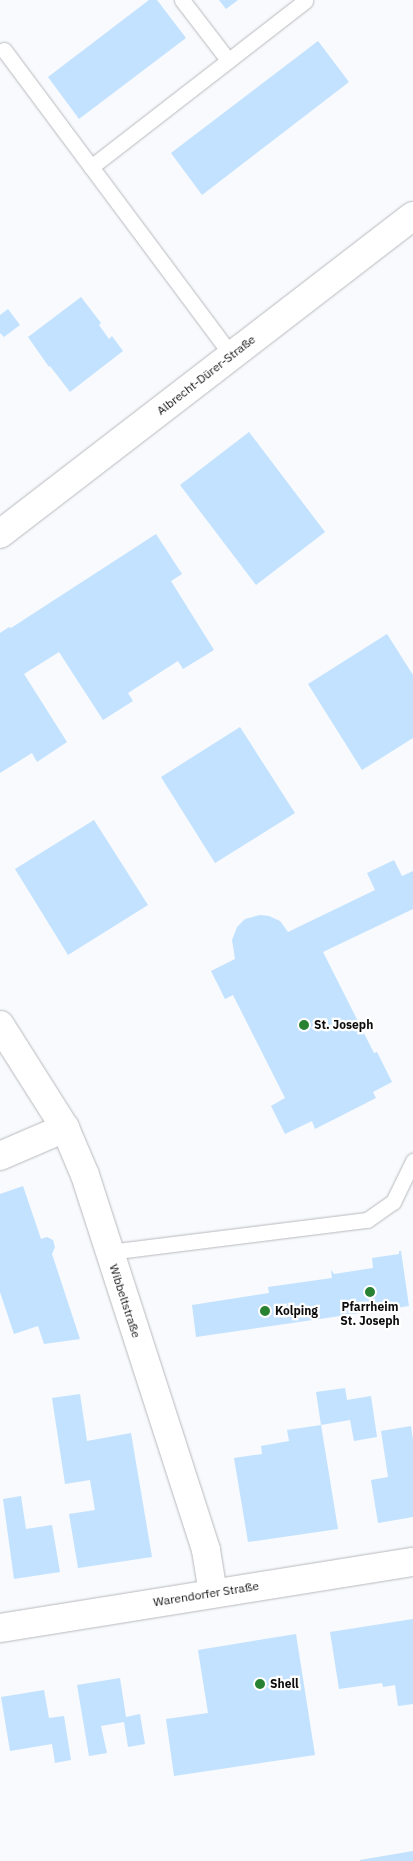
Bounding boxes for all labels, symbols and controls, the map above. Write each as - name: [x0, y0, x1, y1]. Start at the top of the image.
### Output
- street label: Albrecht-Dürer-Straße: [154, 332, 258, 418]
- place label: St. Joseph: [314, 1018, 373, 1032]
- marker: St. Joseph: [298, 1019, 310, 1031]
- street label: Wibbeltstraße: [106, 1262, 144, 1340]
- marker: Pfarrheim St. Joseph: [364, 1286, 376, 1298]
- place label: Pfarrheim St. Joseph: [340, 1300, 400, 1328]
- place label: Kolping: [275, 1304, 318, 1318]
- marker: Kolping: [259, 1305, 271, 1317]
- street label: Warendorfer Straße: [152, 1579, 260, 1609]
- place label: Shell: [270, 1677, 299, 1691]
- marker: Shell: [254, 1678, 266, 1690]

